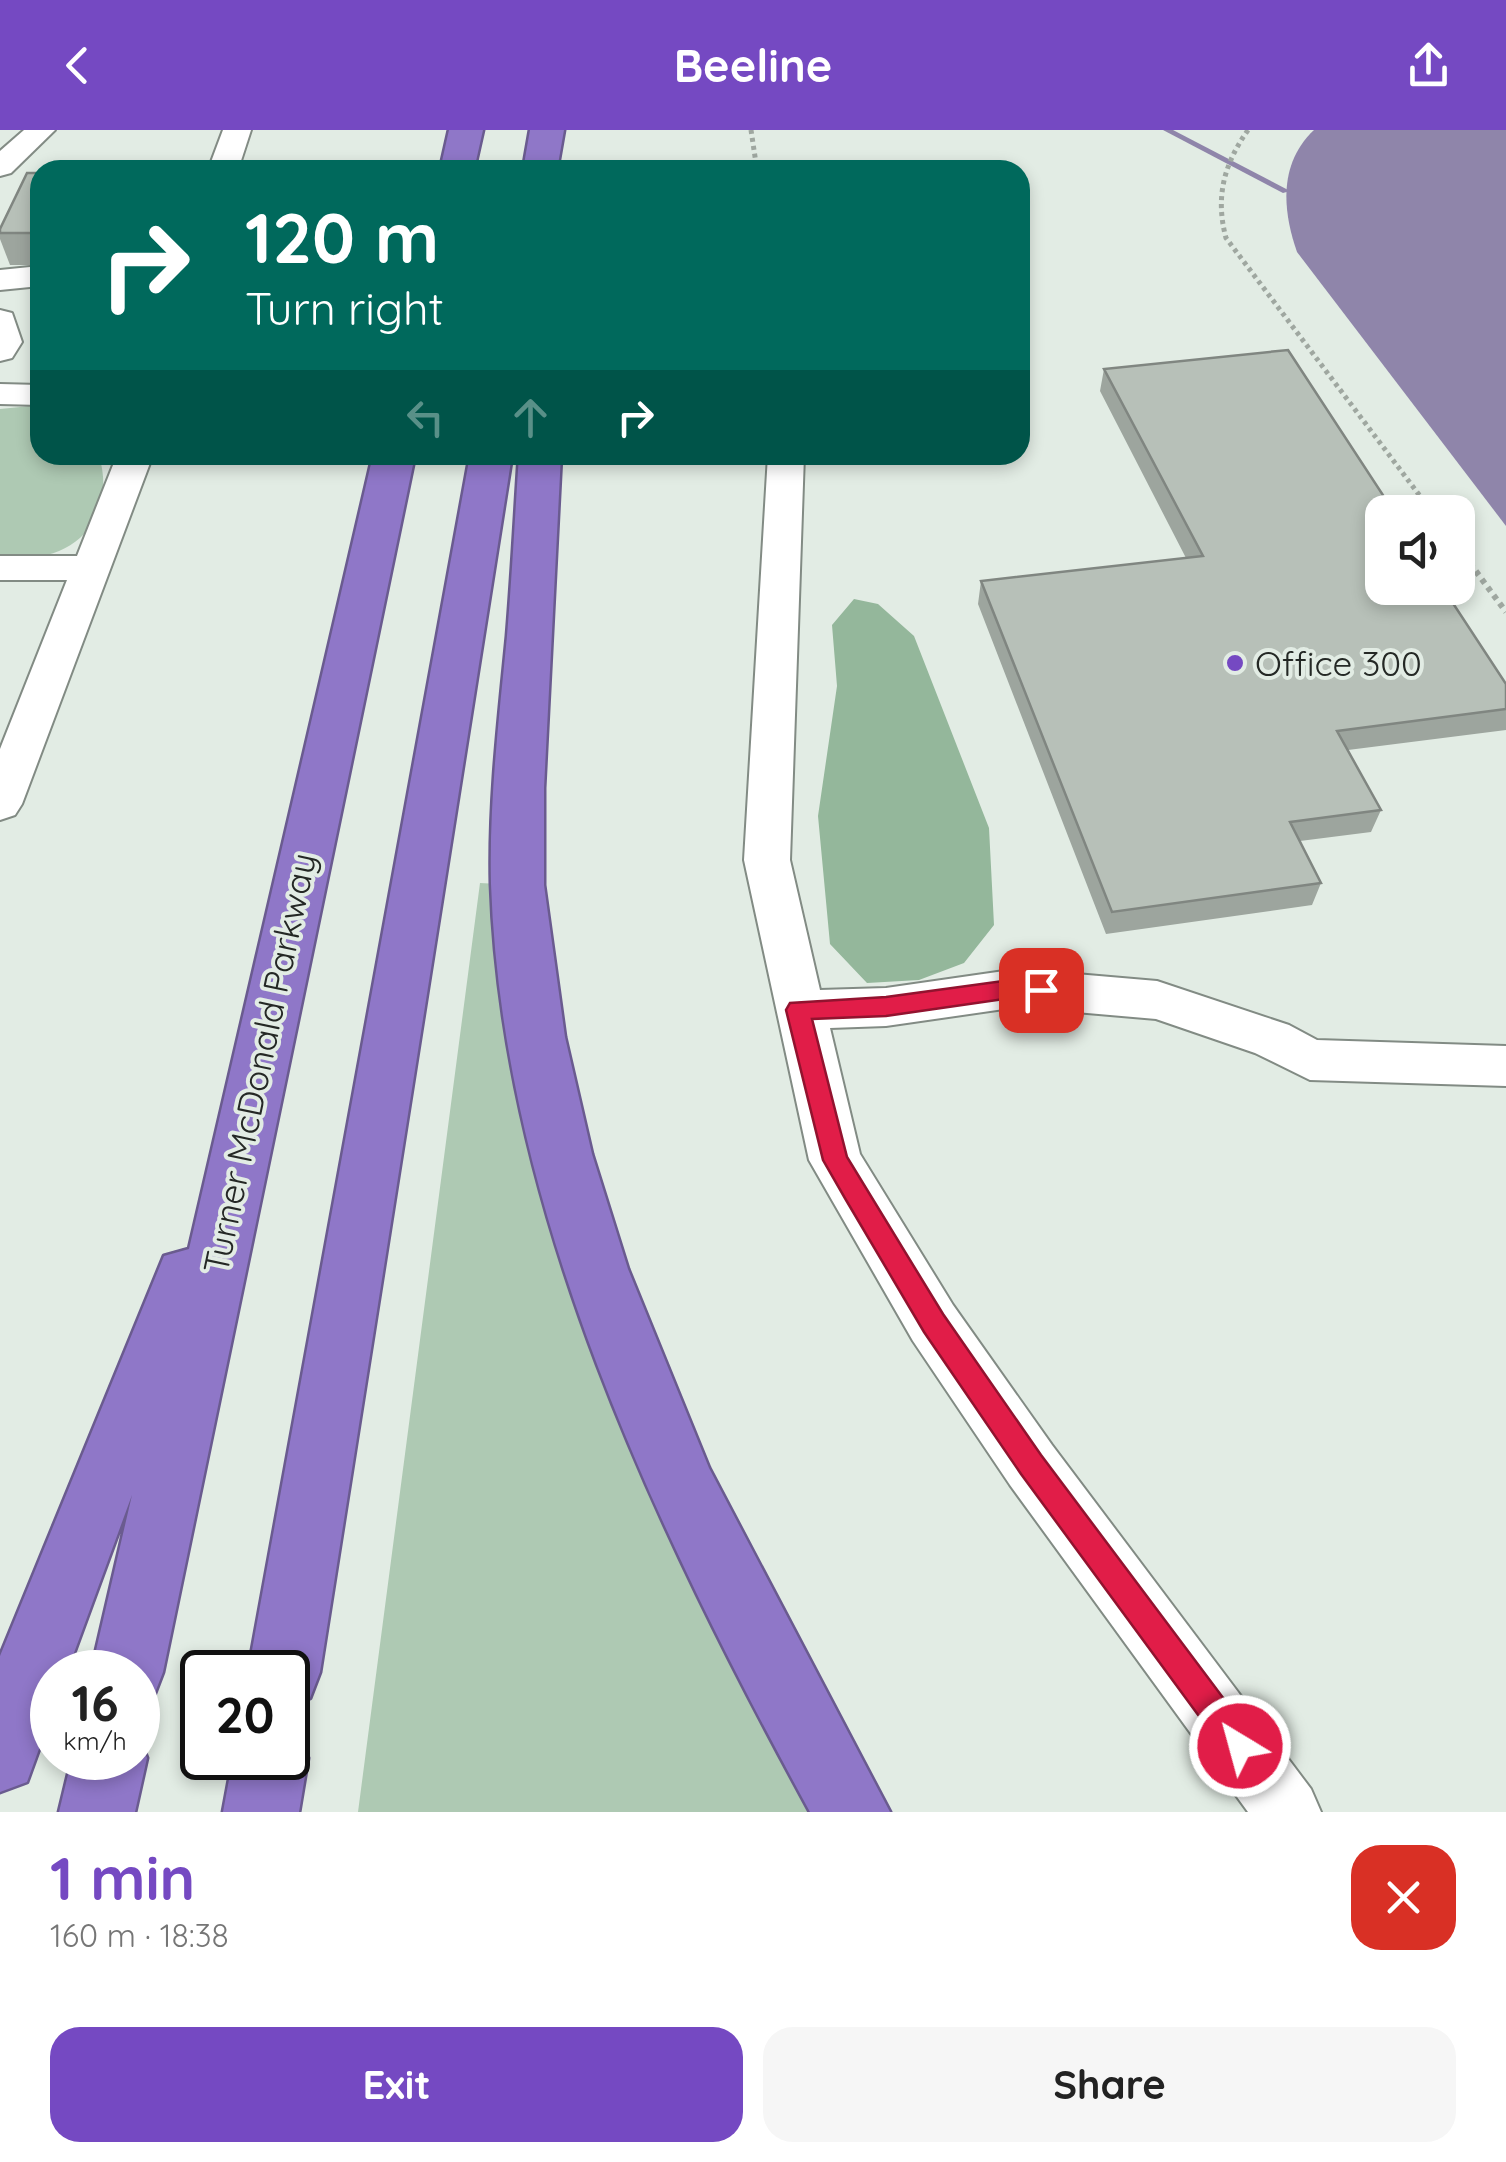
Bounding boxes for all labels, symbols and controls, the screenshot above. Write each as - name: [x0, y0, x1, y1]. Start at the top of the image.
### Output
- text: Beeline: [674, 37, 832, 93]
- icon: back: [50, 38, 105, 93]
- icon: share: [1401, 38, 1456, 93]
- text: 120 m: [245, 193, 439, 281]
- icon: right: [80, 200, 210, 330]
- text: Turn right: [245, 280, 444, 336]
- icon: left: [398, 390, 453, 445]
- icon: ahead: [503, 390, 558, 445]
- icon: right: [608, 390, 663, 445]
- map controls: [1365, 495, 1475, 605]
- button: sound: [1365, 495, 1475, 605]
- place label: Office 300: [1255, 641, 1422, 685]
- marker: Office 300: [1224, 652, 1246, 674]
- street label: Turner McDonald Parkway: [193, 849, 325, 1277]
- pin: [999, 948, 1084, 1033]
- icon: arrive: [1014, 963, 1069, 1018]
- speed limit sign: 20: [180, 1650, 310, 1780]
- text: 16: [71, 1671, 119, 1734]
- position arrow: [1188, 1694, 1292, 1798]
- text: km/h: [63, 1725, 127, 1756]
- text: 1 min: [50, 1840, 195, 1915]
- button: close: [1351, 1845, 1456, 1950]
- text: 160 m · 18:38: [50, 1915, 229, 1955]
- button: Exit: [50, 2027, 743, 2142]
- button: Share: [763, 2027, 1456, 2142]

